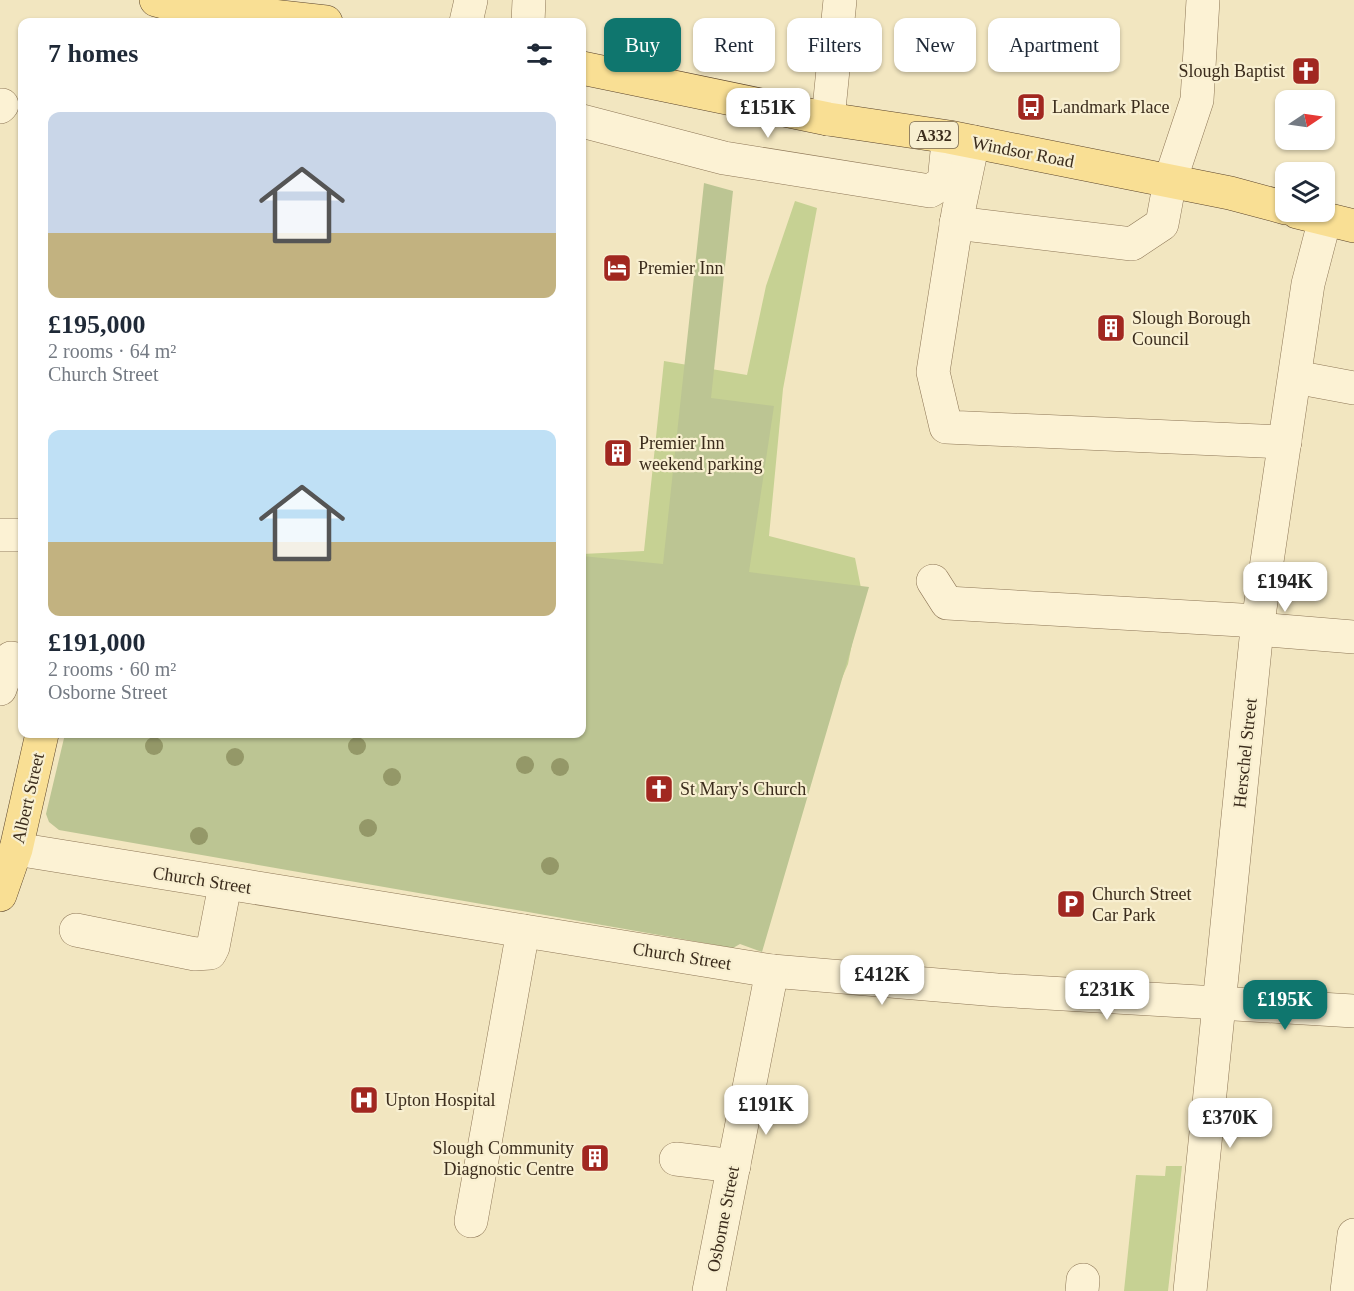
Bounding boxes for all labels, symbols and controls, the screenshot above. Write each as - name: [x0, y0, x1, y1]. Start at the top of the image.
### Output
- chip: Buy: [604, 18, 681, 72]
- chip: Rent: [693, 18, 775, 72]
- chip: Filters: [787, 18, 882, 72]
- chip: New: [894, 18, 976, 72]
- chip: Apartment: [988, 18, 1120, 72]
- icon: filters: [523, 38, 556, 71]
- text: 7 homes: [48, 39, 138, 68]
- church icon: Slough Baptist: [1290, 55, 1322, 87]
- place label: Slough Baptist: [1178, 61, 1285, 81]
- pin: £151K: [726, 88, 810, 139]
- north arrow: [1275, 90, 1335, 150]
- map controls: [1275, 90, 1335, 222]
- bus stop icon: Landmark Place: [1015, 91, 1047, 123]
- text: £151K: [740, 96, 796, 118]
- place label: Landmark Place: [1052, 97, 1169, 117]
- road number: A332: [910, 122, 958, 148]
- street label: Windsor Road: [970, 132, 1076, 172]
- icon: home: [248, 151, 356, 259]
- button: layers: [1275, 162, 1335, 222]
- hotel icon: Premier Inn: [601, 252, 633, 284]
- place label: Premier Inn: [638, 258, 723, 278]
- place label: Slough Borough Council: [1132, 308, 1251, 349]
- text: £195,000: [48, 310, 146, 339]
- building icon: Slough Borough Council: [1095, 312, 1127, 344]
- text: 2 rooms · 64 m²: [48, 340, 176, 362]
- text: Church Street: [48, 363, 159, 385]
- place label: Premier Inn weekend parking: [639, 433, 762, 474]
- building icon: Premier Inn weekend parking: [602, 437, 634, 469]
- icon: home: [248, 469, 356, 577]
- pin: £194K: [1243, 562, 1327, 613]
- text: £194K: [1257, 570, 1313, 592]
- text: £191,000: [48, 628, 146, 657]
- text: 2 rooms · 60 m²: [48, 658, 176, 680]
- text: Osborne Street: [48, 681, 167, 703]
- street label: Herschel Street: [1229, 697, 1261, 809]
- street label: Albert Street: [8, 751, 48, 845]
- church icon: St Mary's Church: [643, 773, 675, 805]
- place label: St Mary's Church: [680, 779, 806, 799]
- street label: Church Street: [151, 862, 253, 898]
- place label: Church Street Car Park: [1092, 884, 1191, 925]
- parking icon: Church Street Car Park: [1055, 888, 1087, 920]
- street label: Church Street: [631, 938, 733, 974]
- pin: £412K: [840, 955, 924, 1006]
- text: £412K: [854, 963, 910, 985]
- pin: £231K: [1065, 970, 1149, 1021]
- text: £231K: [1079, 978, 1135, 1000]
- pin: £195K: [1243, 980, 1327, 1031]
- text: £195K: [1257, 988, 1313, 1010]
- hospital icon: Upton Hospital: [348, 1084, 380, 1116]
- pin: £191K: [724, 1085, 808, 1136]
- place label: Upton Hospital: [385, 1090, 496, 1110]
- text: £191K: [738, 1093, 794, 1115]
- pin: £370K: [1188, 1098, 1272, 1149]
- text: £370K: [1202, 1106, 1258, 1128]
- place label: Slough Community Diagnostic Centre: [432, 1138, 574, 1179]
- building icon: Slough Community Diagnostic Centre: [579, 1142, 611, 1174]
- street label: Osborne Street: [703, 1164, 743, 1274]

